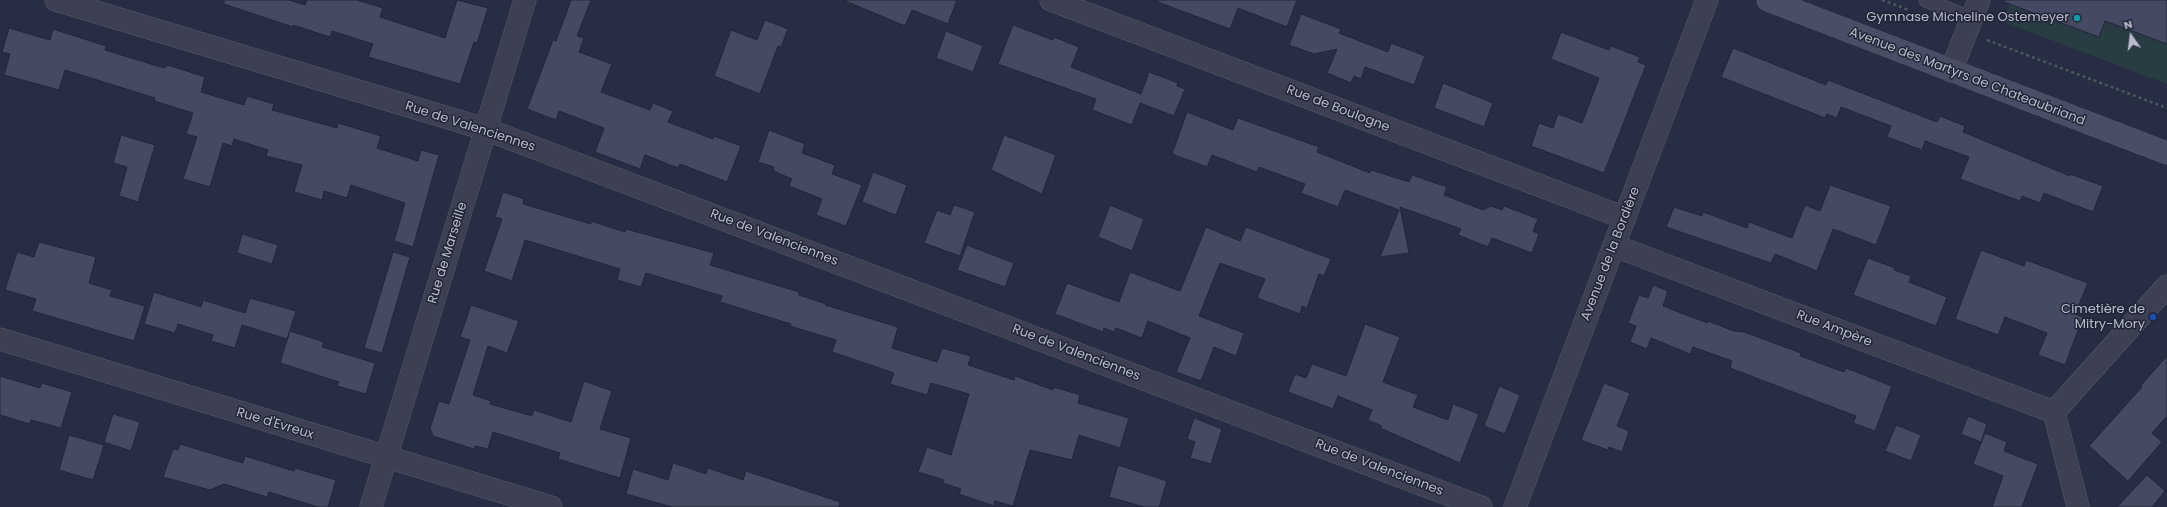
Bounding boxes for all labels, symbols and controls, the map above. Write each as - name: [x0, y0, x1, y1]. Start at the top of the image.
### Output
- place label: Gymnase Micheline Ostemeyer: [1866, 10, 2069, 26]
- marker: Gymnase Micheline Ostemeyer: [2072, 13, 2082, 23]
- north arrow: [2111, 16, 2151, 56]
- text: N: [2122, 16, 2134, 33]
- street label: Avenue des Martyrs de Chateaubriand: [1847, 25, 2087, 129]
- street label: Rue de Boulogne: [1284, 82, 1392, 136]
- street label: Rue de Valenciennes: [403, 99, 537, 155]
- street label: Avenue de la Bordière: [1578, 185, 1644, 323]
- street label: Rue de Marseille: [425, 200, 471, 306]
- street label: Rue de Valenciennes: [708, 206, 840, 270]
- place label: Cimetière de Mitry-Mory: [2061, 302, 2145, 333]
- street label: Rue Ampère: [1794, 307, 1874, 351]
- marker: Cimetière de Mitry-Mory: [2148, 312, 2158, 322]
- street label: Rue de Valenciennes: [1010, 321, 1142, 385]
- street label: Rue d'Evreux: [234, 405, 316, 443]
- street label: Rue de Valenciennes: [1313, 436, 1445, 500]

